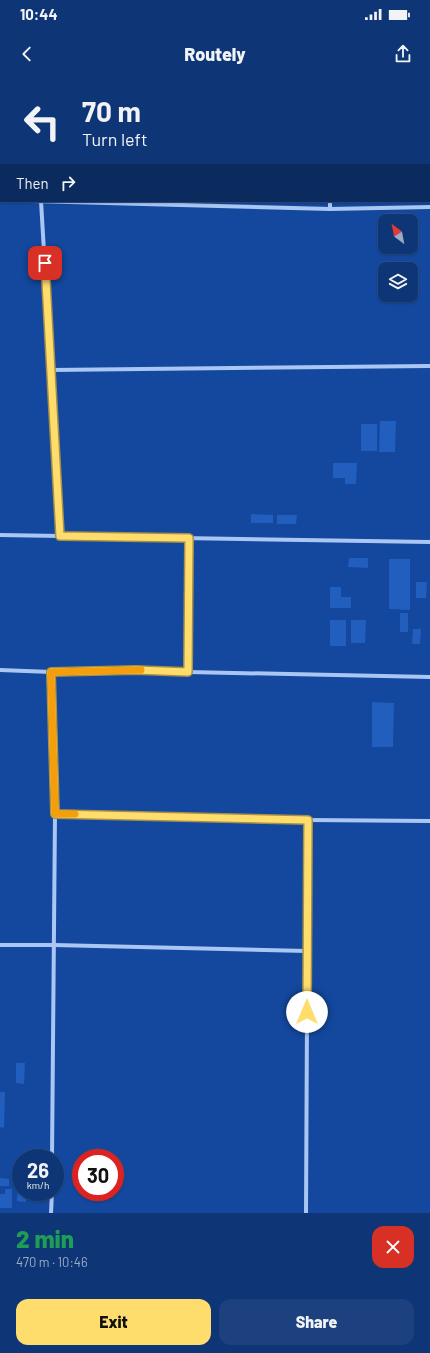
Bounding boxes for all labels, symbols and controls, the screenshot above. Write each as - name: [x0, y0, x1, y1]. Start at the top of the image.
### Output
- text: 10:44: [20, 5, 57, 23]
- icon: back: [16, 43, 38, 65]
- text: Routely: [184, 43, 246, 65]
- icon: share: [392, 43, 414, 65]
- text: 70 m: [82, 94, 141, 128]
- icon: left: [16, 96, 68, 148]
- text: Turn left: [82, 128, 148, 150]
- icon: right: [57, 172, 79, 194]
- text: Then: [16, 174, 49, 192]
- north arrow: [378, 214, 418, 254]
- map controls: [378, 214, 418, 302]
- pin: [28, 246, 62, 280]
- icon: arrive: [34, 252, 56, 274]
- button: layers: [378, 262, 418, 302]
- position arrow: [286, 991, 328, 1033]
- speed limit sign: 30: [72, 1149, 124, 1201]
- text: 26: [27, 1158, 49, 1182]
- text: km/h: [27, 1179, 49, 1191]
- text: 2 min: [16, 1224, 74, 1253]
- button: close: [372, 1226, 414, 1268]
- text: 470 m · 10:46: [16, 1254, 88, 1270]
- button: Exit: [16, 1299, 211, 1345]
- button: Share: [219, 1299, 414, 1345]

